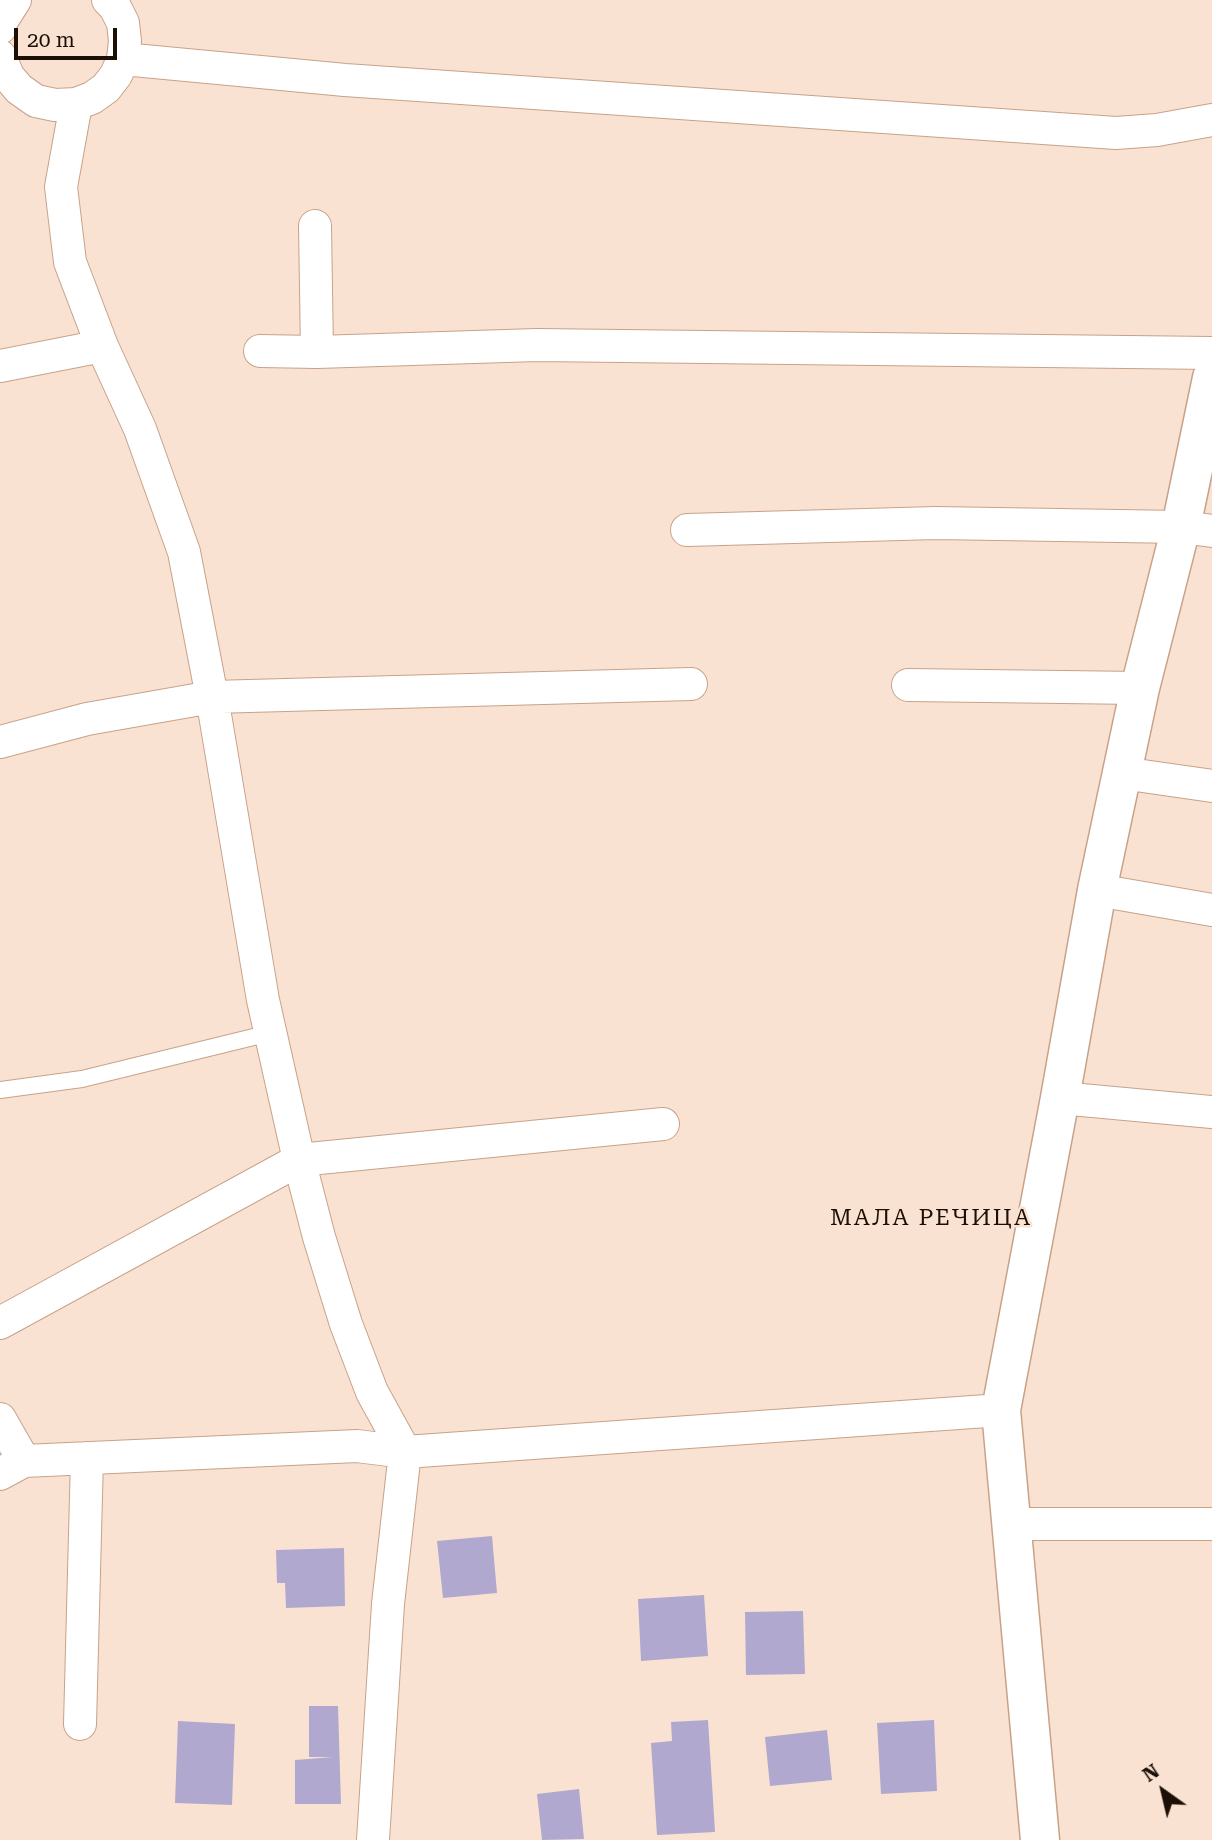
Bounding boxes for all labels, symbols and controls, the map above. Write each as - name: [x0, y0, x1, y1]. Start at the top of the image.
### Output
- scale bar: [18, 14, 121, 58]
- text: 20 m: [27, 28, 75, 52]
- district label: МАЛА РЕЧИЦА: [831, 1204, 1031, 1232]
- north arrow: [1128, 1756, 1198, 1826]
- text: N: [1138, 1760, 1163, 1787]

